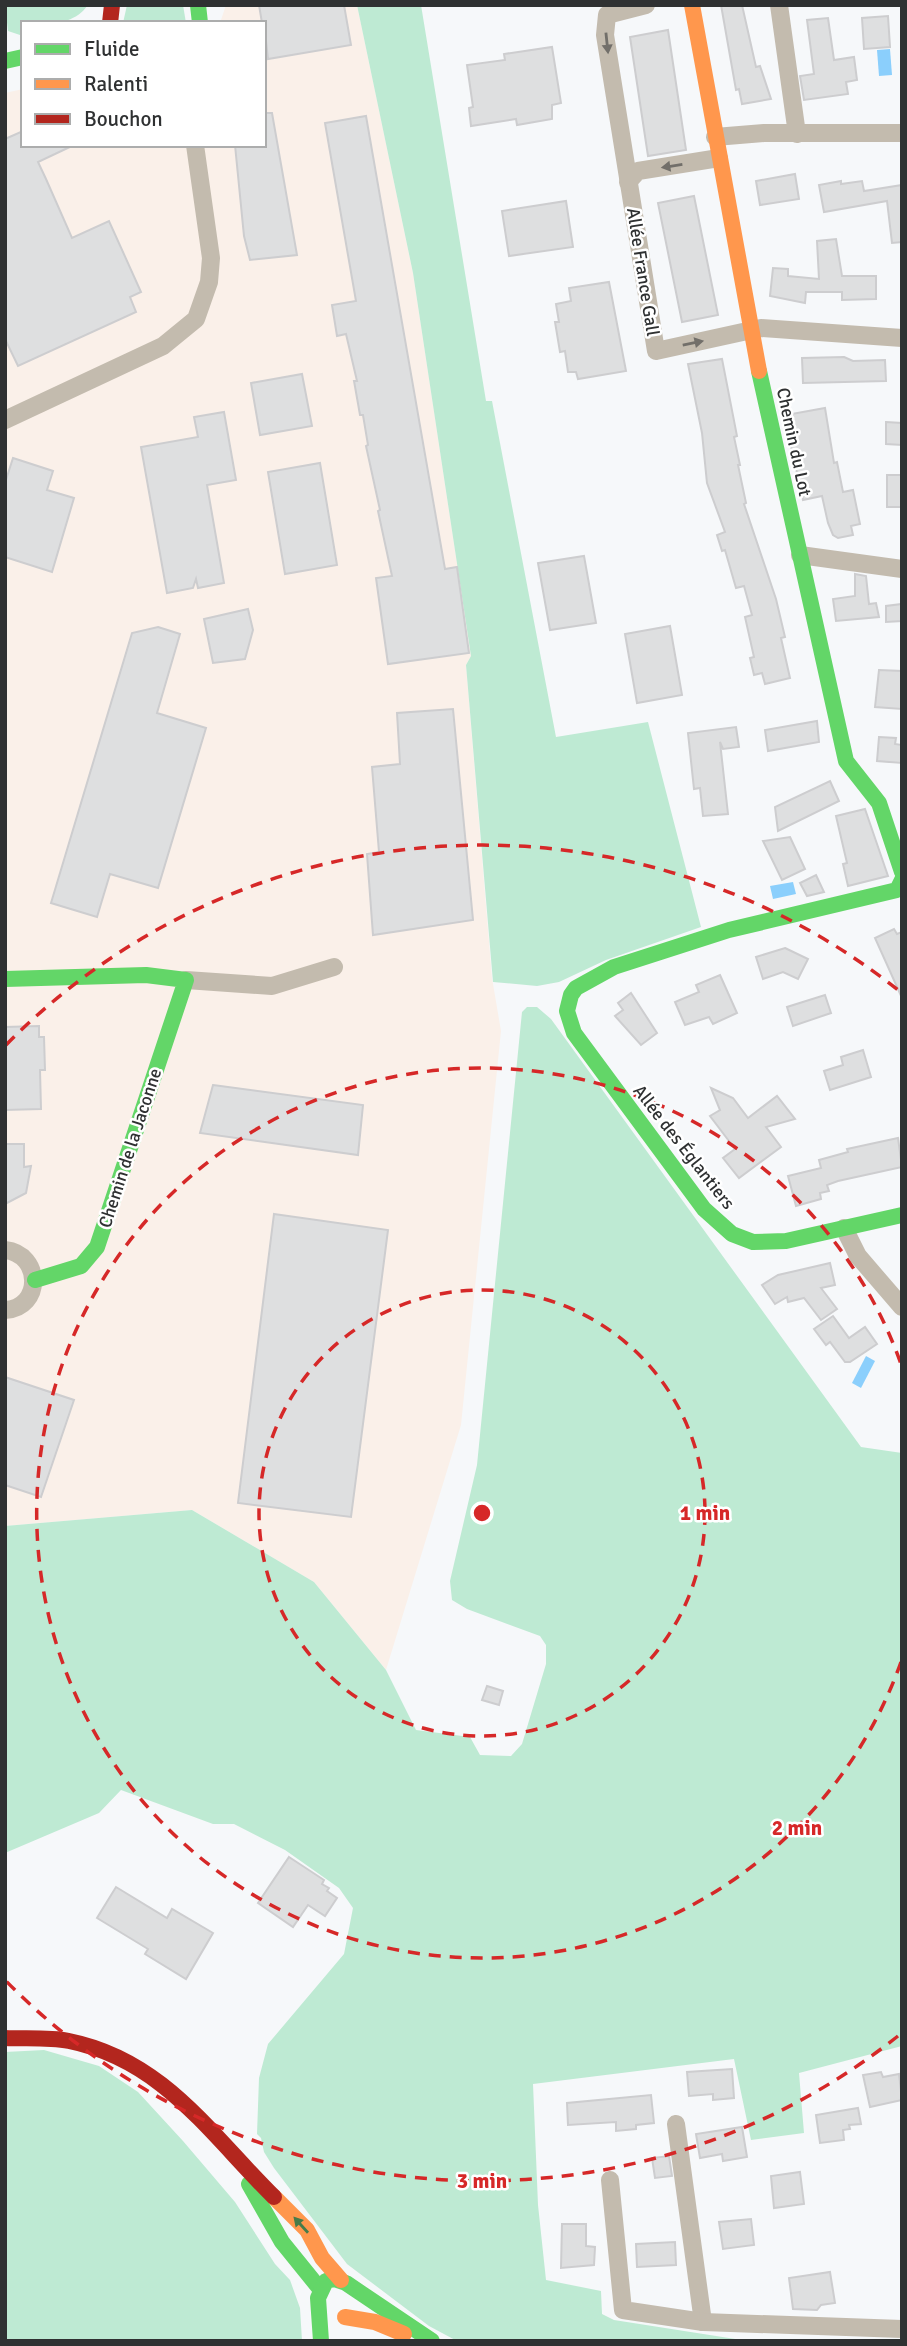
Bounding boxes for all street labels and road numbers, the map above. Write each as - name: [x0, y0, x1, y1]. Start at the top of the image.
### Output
- street label: Allée France Gall: [622, 206, 664, 338]
- street label: Chemin du Lot: [772, 386, 816, 498]
- street label: Chemin de la Jaconne: [94, 1065, 166, 1231]
- street label: Allée des Églantiers: [629, 1080, 740, 1214]

